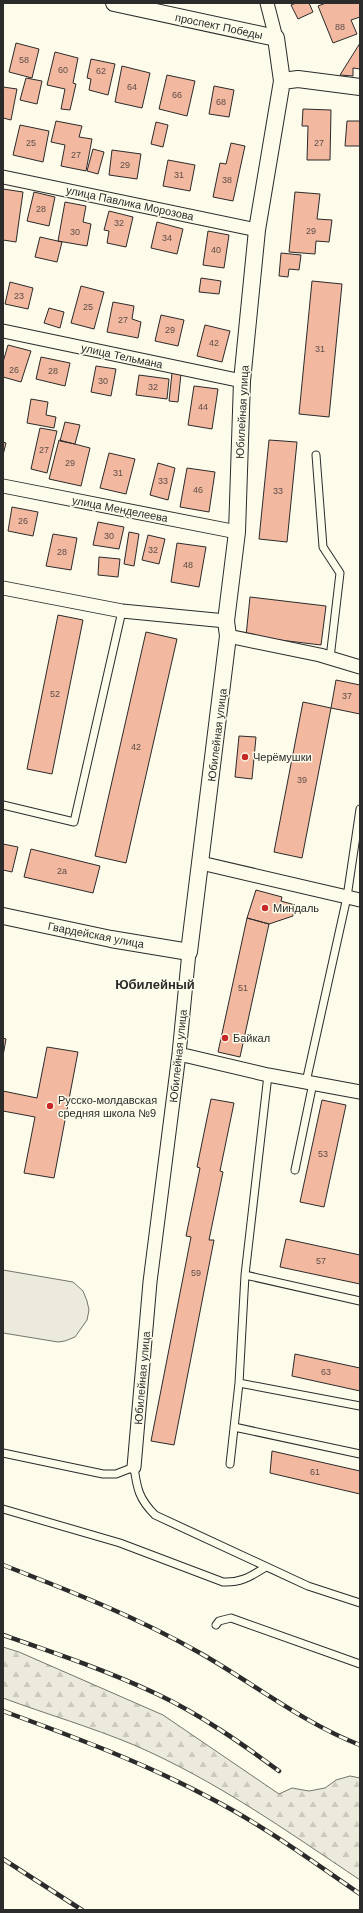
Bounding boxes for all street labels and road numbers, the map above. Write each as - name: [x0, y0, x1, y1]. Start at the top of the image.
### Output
- street label: проспект Победы: [174, 11, 264, 41]
- street label: улица Павлика Морозова: [65, 184, 196, 223]
- street label: улица Тельмана: [80, 341, 165, 371]
- street label: Юбилейная улица: [234, 364, 250, 459]
- street label: улица Менделеева: [71, 494, 170, 524]
- street label: Юбилейная улица: [205, 687, 229, 782]
- street label: Гвардейская улица: [47, 920, 146, 950]
- street label: Юбилейная улица: [167, 1008, 189, 1103]
- street label: Юбилейная улица: [132, 1330, 152, 1425]

